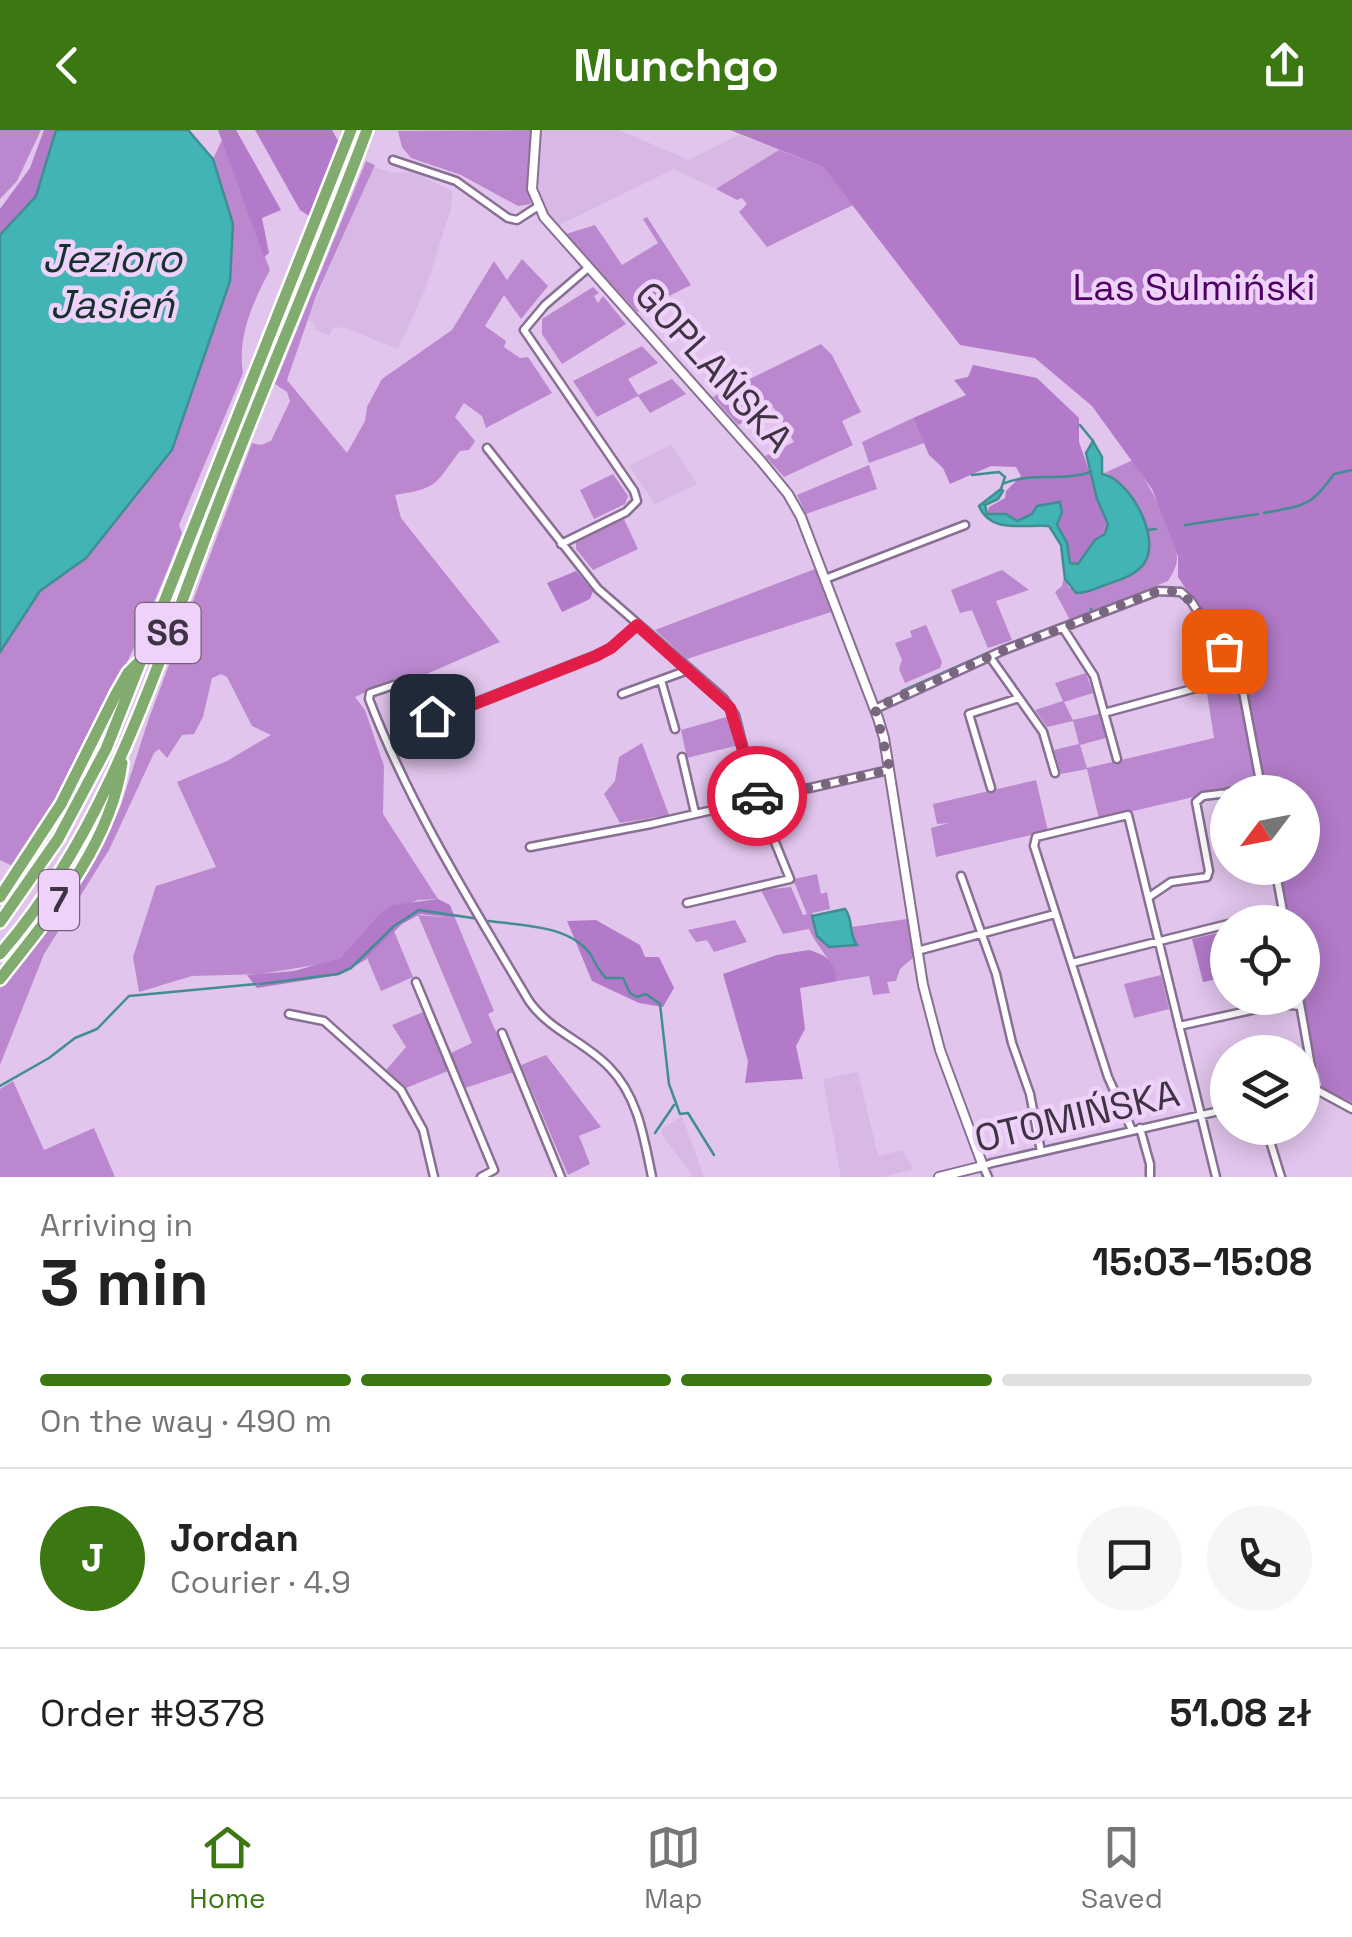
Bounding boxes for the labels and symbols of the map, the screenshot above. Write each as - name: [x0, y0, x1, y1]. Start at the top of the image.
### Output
- water label: Jezioro Jasień: [42, 233, 183, 330]
- park label: Las Sulmiński: [1072, 263, 1316, 311]
- street label: GOPLAŃSKA: [625, 272, 803, 462]
- road number: S6: [136, 603, 200, 663]
- pin: [1182, 609, 1267, 694]
- pin: [390, 674, 475, 759]
- courier: [707, 746, 807, 846]
- north arrow: [1210, 775, 1320, 885]
- road number: 7: [39, 870, 79, 930]
- street label: OTOMIŃSKA: [970, 1069, 1184, 1163]

